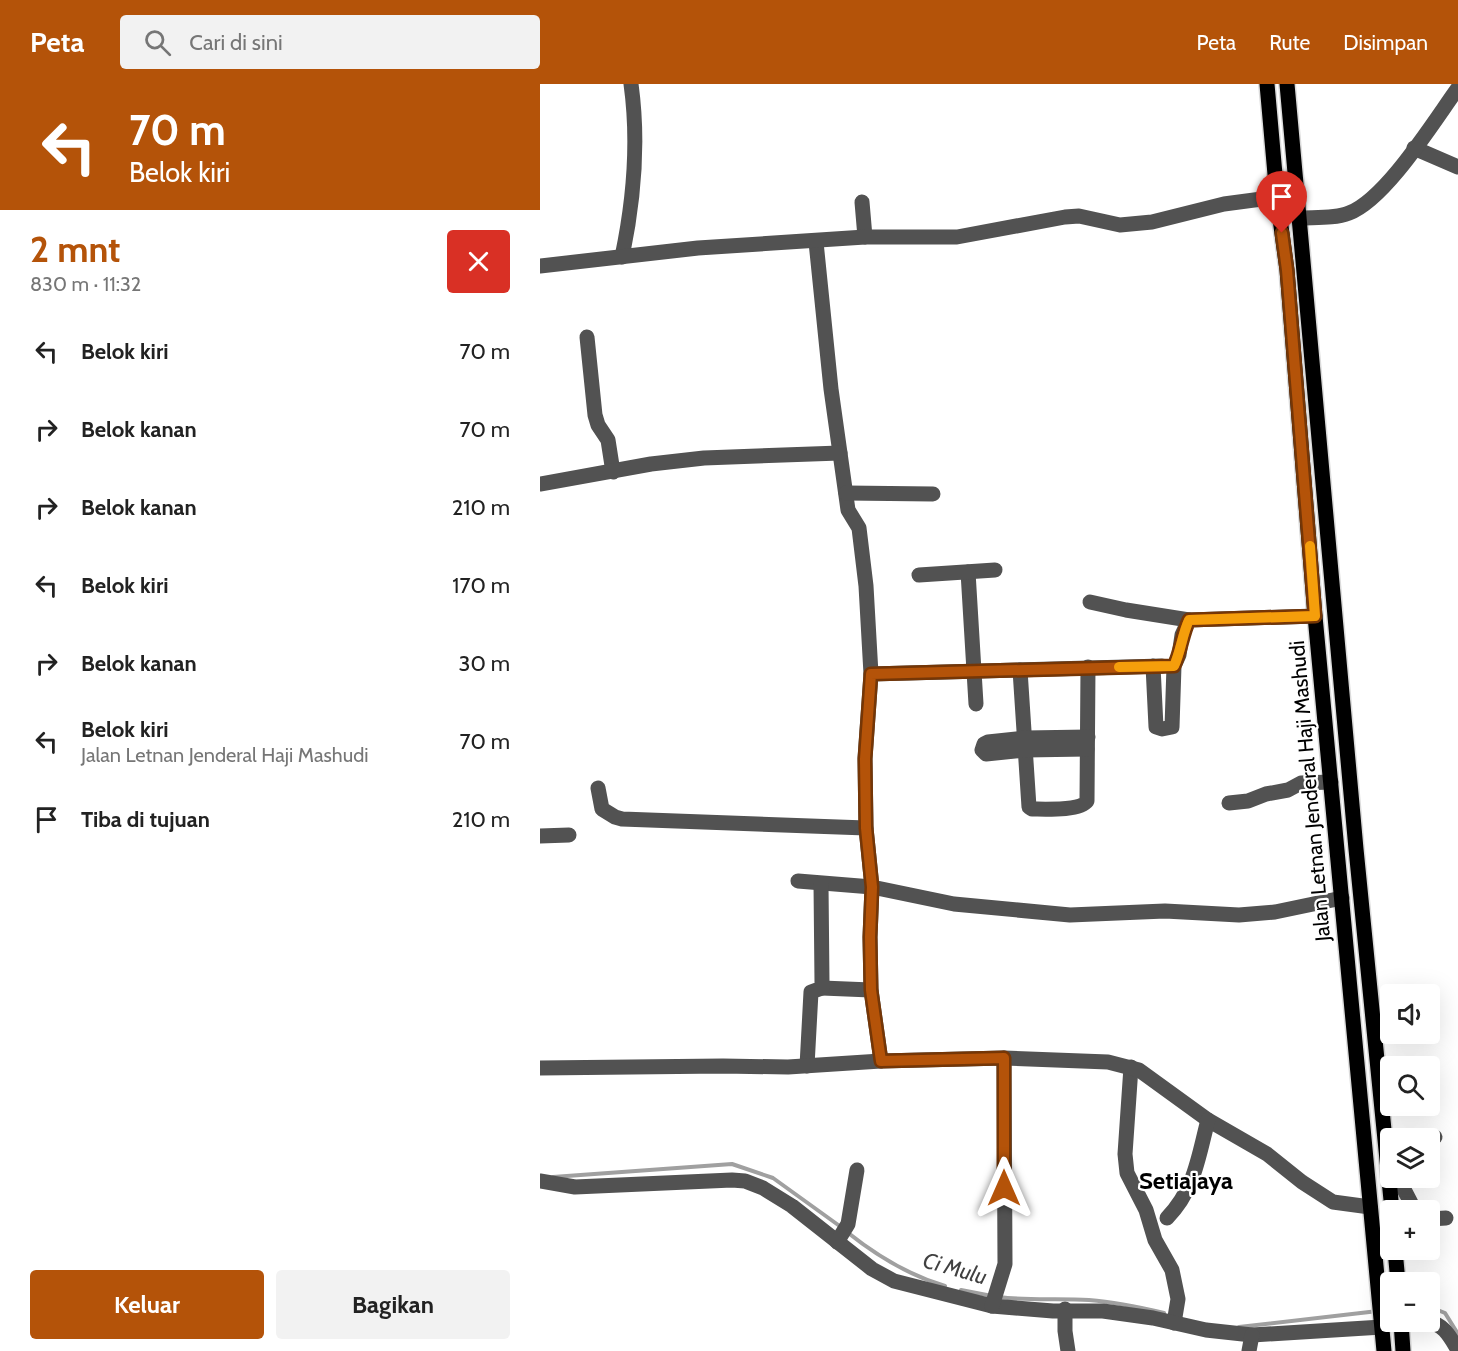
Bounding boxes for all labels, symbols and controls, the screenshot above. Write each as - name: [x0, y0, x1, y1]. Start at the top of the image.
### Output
- search box: [120, 15, 540, 69]
- text: Peta: [30, 25, 84, 59]
- icon: search: [141, 26, 174, 59]
- text: Cari di sini: [189, 29, 283, 56]
- text: Peta: [1197, 30, 1236, 55]
- text: Rute: [1269, 30, 1310, 55]
- text: Disimpan: [1343, 30, 1428, 55]
- text: 70 m: [129, 104, 226, 156]
- icon: left: [30, 108, 108, 186]
- text: Belok kiri: [129, 156, 230, 189]
- pin: [1256, 171, 1307, 233]
- icon: arrive: [1265, 180, 1298, 213]
- text: 2 mnt: [30, 227, 120, 271]
- button: close: [447, 230, 510, 293]
- text: 830 m · 11:32: [30, 272, 141, 296]
- icon: left: [30, 335, 63, 368]
- text: Belok kiri: [81, 338, 168, 365]
- text: 70 m: [460, 338, 510, 365]
- icon: right: [30, 413, 63, 446]
- text: Belok kanan: [81, 416, 197, 443]
- text: 70 m: [460, 416, 510, 443]
- icon: right: [30, 491, 63, 524]
- text: Belok kanan: [81, 494, 197, 521]
- text: 210 m: [452, 494, 510, 521]
- icon: left: [30, 569, 63, 602]
- text: Belok kiri: [81, 572, 168, 599]
- text: 170 m: [452, 572, 510, 599]
- street label: Jalan Letnan Jenderal Haji Mashudi: [1284, 640, 1336, 943]
- icon: right: [30, 647, 63, 680]
- text: Belok kanan: [81, 650, 197, 677]
- text: 30 m: [458, 650, 510, 677]
- text: Belok kiri: [81, 716, 168, 743]
- icon: left: [30, 725, 63, 758]
- text: 70 m: [460, 728, 510, 755]
- text: Jalan Letnan Jenderal Haji Mashudi: [81, 743, 369, 767]
- icon: arrive: [30, 803, 63, 836]
- text: Tiba di tujuan: [81, 806, 210, 833]
- text: 210 m: [452, 806, 510, 833]
- map controls: [1380, 984, 1440, 1332]
- button: sound: [1380, 984, 1440, 1044]
- button: search: [1380, 1056, 1440, 1116]
- button: layers: [1380, 1128, 1440, 1188]
- position arrow: [972, 1156, 1036, 1220]
- district label: Setiajaya: [1139, 1166, 1233, 1195]
- button: +: [1380, 1200, 1440, 1260]
- water label: Ci Mulu: [920, 1247, 990, 1290]
- button: Keluar: [30, 1270, 264, 1339]
- button: Bagikan: [276, 1270, 510, 1339]
- button: −: [1380, 1272, 1440, 1332]

